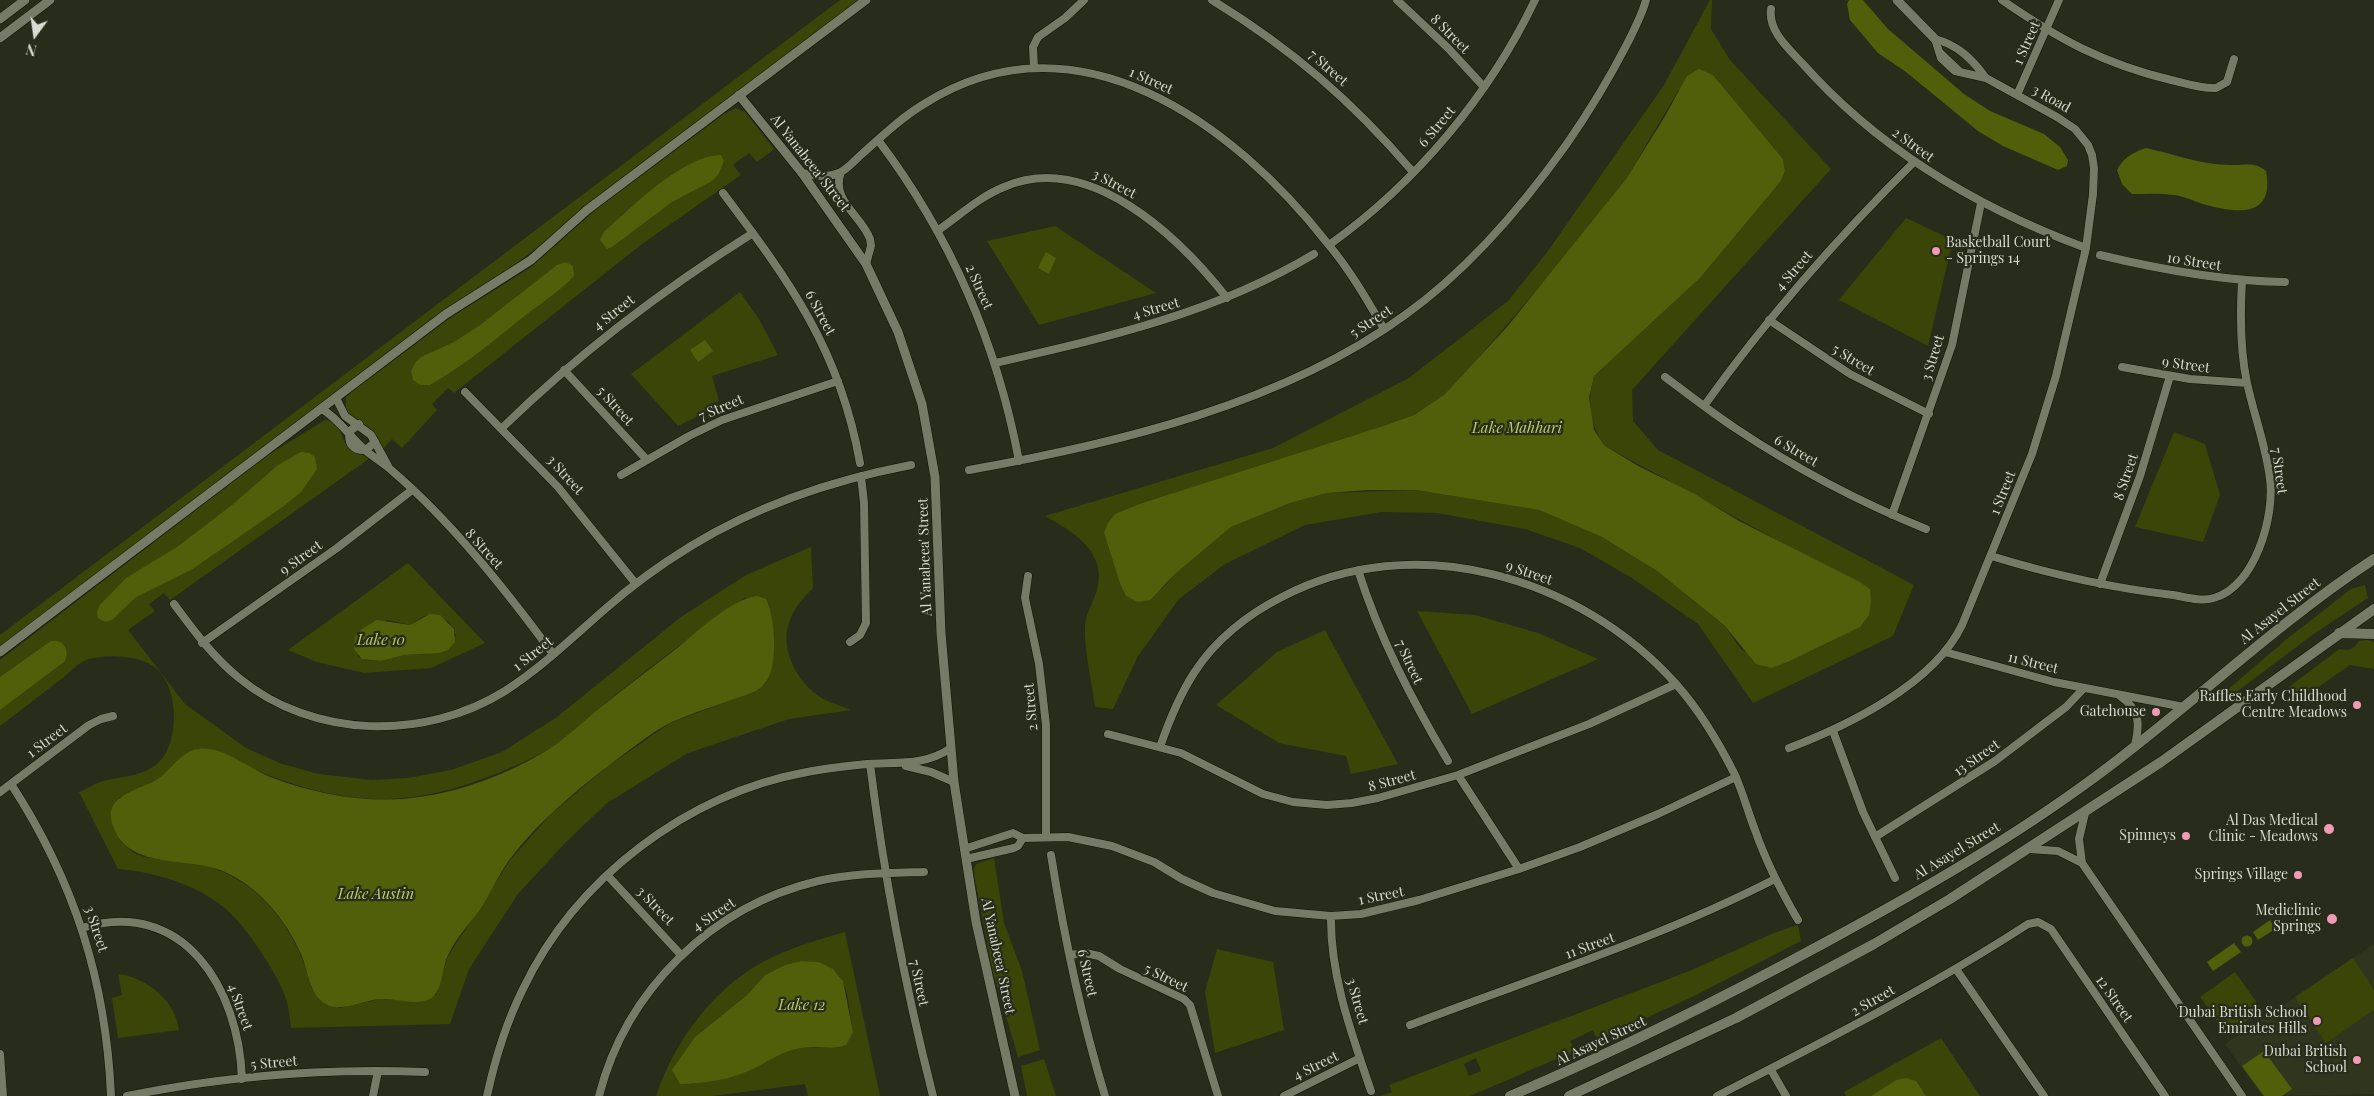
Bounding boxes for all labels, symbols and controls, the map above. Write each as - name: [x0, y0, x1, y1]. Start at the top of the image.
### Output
- north arrow: [10, 10, 60, 60]
- street label: 8 Street: [1427, 11, 1473, 57]
- street label: 1 Street: [2010, 18, 2044, 68]
- text: N: [24, 40, 38, 60]
- street label: 7 Street: [1305, 46, 1351, 90]
- street label: 1 Street: [1126, 64, 1176, 98]
- street label: 3 Road: [2029, 82, 2073, 116]
- street label: 6 Street: [1415, 103, 1459, 151]
- street label: Al Yanabeea' Street: [767, 111, 853, 215]
- street label: 2 Street: [1889, 124, 1937, 166]
- street label: 3 Street: [1089, 166, 1139, 202]
- place label: Basketball Court - Springs 14: [1946, 235, 2050, 268]
- marker: Basketball Court - Springs 14: [1930, 245, 1942, 257]
- street label: 4 Street: [1772, 247, 1816, 295]
- street label: 10 Street: [2166, 249, 2222, 275]
- street label: 2 Street: [962, 262, 996, 312]
- street label: 6 Street: [801, 288, 839, 338]
- street label: 4 Street: [590, 292, 638, 334]
- street label: 4 Street: [1131, 294, 1181, 324]
- street label: 5 Street: [1347, 302, 1395, 342]
- street label: 3 Street: [1918, 333, 1948, 383]
- street label: 5 Street: [1829, 341, 1877, 379]
- street label: 9 Street: [2161, 353, 2211, 377]
- street label: 5 Street: [593, 383, 637, 429]
- street label: 7 Street: [696, 391, 746, 425]
- water label: Lake Mahhari: [1472, 419, 1562, 437]
- street label: 6 Street: [1771, 432, 1821, 470]
- street label: 7 Street: [2267, 447, 2291, 495]
- street label: 8 Street: [2110, 451, 2142, 503]
- street label: 3 Street: [543, 452, 587, 498]
- street label: 1 Street: [1987, 468, 2019, 518]
- street label: Al Yanabeea' Street: [915, 498, 935, 616]
- street label: 8 Street: [462, 525, 506, 573]
- street label: 9 Street: [277, 537, 325, 579]
- street label: 9 Street: [1503, 557, 1555, 589]
- street label: Al Asayel Street: [2236, 574, 2324, 648]
- water label: Lake 10: [357, 631, 405, 649]
- street label: 1 Street: [510, 633, 556, 675]
- street label: 7 Street: [1392, 637, 1426, 687]
- street label: 11 Street: [2006, 649, 2060, 677]
- street label: 2 Street: [1021, 682, 1041, 732]
- place label: Raffles Early Childhood Centre Meadows: [2199, 689, 2347, 722]
- marker: Raffles Early Childhood Centre Meadows: [2351, 699, 2363, 711]
- place label: Gatehouse: [2080, 704, 2146, 720]
- marker: Gatehouse: [2150, 706, 2162, 718]
- street label: 1 Street: [23, 720, 71, 762]
- street label: 13 Street: [1951, 736, 2003, 780]
- street label: 8 Street: [1366, 767, 1418, 795]
- place label: Al Das Medical Clinic - Meadows: [2208, 813, 2318, 846]
- street label: Al Asayel Street: [1911, 819, 2003, 883]
- marker: Al Das Medical Clinic - Meadows: [2322, 822, 2336, 836]
- place label: Spinneys: [2119, 828, 2176, 844]
- marker: Spinneys: [2180, 830, 2192, 842]
- place label: Springs Village: [2195, 867, 2288, 883]
- marker: Springs Village: [2292, 869, 2304, 881]
- street label: 3 Street: [632, 883, 678, 929]
- street label: 1 Street: [1357, 883, 1405, 909]
- water label: Lake Austin: [338, 885, 414, 903]
- street label: 4 Street: [689, 895, 739, 935]
- street label: Al Yanabeea' Street: [977, 896, 1019, 1016]
- place label: Mediclinic Springs: [2256, 903, 2321, 936]
- street label: 3 Street: [81, 904, 111, 954]
- marker: Mediclinic Springs: [2325, 912, 2339, 926]
- street label: 11 Street: [1563, 929, 1617, 963]
- street label: 6 Street: [1073, 948, 1101, 998]
- street label: 7 Street: [906, 958, 932, 1008]
- street label: 5 Street: [1141, 960, 1191, 996]
- street label: 12 Street: [2092, 972, 2136, 1026]
- street label: 3 Street: [1342, 976, 1372, 1026]
- street label: 4 Street: [224, 982, 256, 1032]
- street label: 2 Street: [1848, 982, 1898, 1020]
- water label: Lake 12: [778, 996, 826, 1014]
- place label: Dubai British School Emirates Hills: [2178, 1005, 2307, 1038]
- street label: Al Asayel Street: [1553, 1013, 1649, 1069]
- marker: Dubai British School Emirates Hills: [2311, 1015, 2323, 1027]
- place label: Dubai British School: [2264, 1044, 2347, 1076]
- street label: 4 Street: [1291, 1048, 1341, 1084]
- street label: 5 Street: [250, 1053, 298, 1073]
- marker: Dubai British School: [2351, 1054, 2363, 1066]

